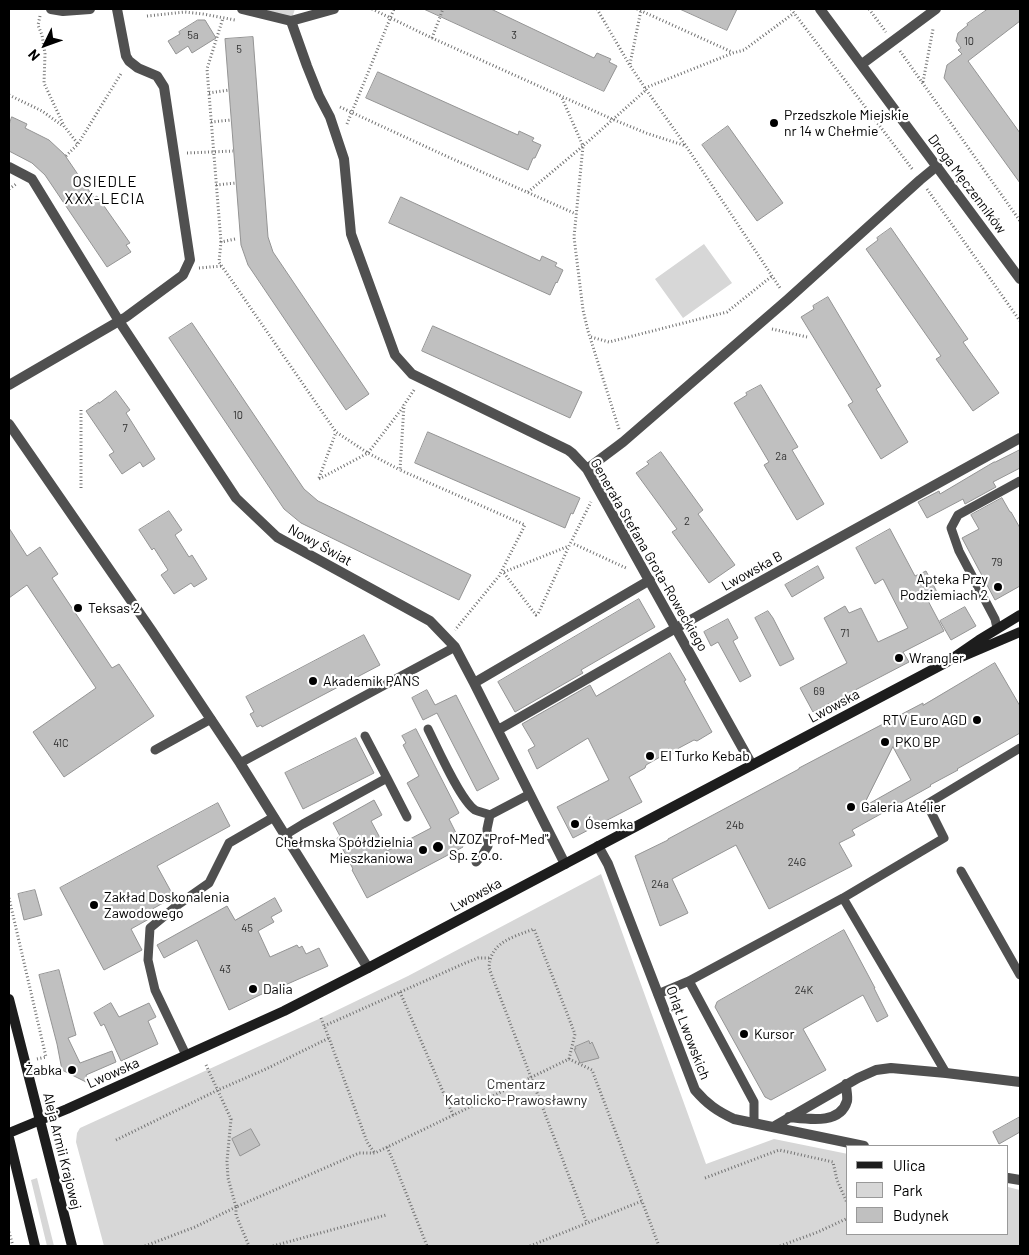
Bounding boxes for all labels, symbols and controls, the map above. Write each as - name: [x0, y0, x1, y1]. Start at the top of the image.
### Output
- north arrow: [20, 20, 70, 70]
- house number: 5a: [187, 28, 199, 42]
- house number: 3: [511, 28, 517, 42]
- house number: 10: [964, 34, 974, 48]
- house number: 5: [236, 42, 242, 56]
- text: N: [24, 46, 43, 65]
- place label: Przedszkole Miejskie nr 14 w Chełmie: [784, 107, 909, 140]
- marker: Przedszkole Miejskie nr 14 w Chełmie: [768, 117, 780, 129]
- street label: Droga Męczenników: [924, 131, 1010, 237]
- district label: OSIEDLE XXX-LECIA: [63, 173, 147, 208]
- house number: 10: [233, 408, 243, 422]
- house number: 7: [122, 421, 128, 435]
- house number: 2a: [775, 449, 787, 463]
- street label: Generała Stefana Grota-Roweckiego: [587, 455, 711, 655]
- house number: 2: [684, 514, 690, 528]
- street label: Nowy Świat: [285, 521, 355, 569]
- street label: Lwowska B: [719, 547, 785, 595]
- house number: 79: [992, 555, 1002, 569]
- place label: Apteka Przy Podziemiach 2: [900, 571, 988, 604]
- marker: Apteka Przy Podziemiach 2: [992, 581, 1004, 593]
- place label: Teksas 2: [88, 600, 140, 616]
- marker: Teksas 2: [72, 602, 84, 614]
- house number: 71: [840, 626, 850, 640]
- place label: Wrangler: [909, 650, 964, 666]
- marker: Wrangler: [893, 652, 905, 664]
- place label: Akademik PANS: [323, 673, 420, 689]
- marker: Akademik PANS: [307, 675, 319, 687]
- house number: 69: [813, 684, 825, 698]
- street label: Lwowska: [806, 686, 862, 726]
- place label: RTV Euro AGD: [882, 712, 967, 728]
- marker: RTV Euro AGD: [971, 714, 983, 726]
- place label: PKO BP: [895, 734, 940, 750]
- house number: 41C: [53, 736, 69, 750]
- marker: PKO BP: [879, 736, 891, 748]
- place label: El Turko Kebab: [660, 748, 750, 764]
- marker: El Turko Kebab: [644, 750, 656, 762]
- place label: Galeria Atelier: [861, 799, 946, 815]
- marker: Galeria Atelier: [845, 801, 857, 813]
- place label: Ósemka: [585, 816, 634, 832]
- marker: Ósemka: [569, 818, 581, 830]
- house number: 24b: [726, 818, 744, 832]
- place label: NZOZ "Prof-Med" Sp. z o.o.: [449, 831, 549, 864]
- place label: Chełmska Spółdzielnia Mieszkaniowa: [275, 834, 413, 866]
- marker: NZOZ "Prof-Med" Sp. z o.o.: [431, 840, 445, 854]
- marker: Chełmska Spółdzielnia Mieszkaniowa: [417, 844, 429, 856]
- house number: 24G: [788, 855, 806, 869]
- street label: Lwowska: [448, 875, 504, 915]
- house number: 24a: [651, 877, 669, 891]
- place label: Zakład Doskonalenia Zawodowego: [104, 889, 229, 922]
- marker: Zakład Doskonalenia Zawodowego: [88, 899, 100, 911]
- house number: 45: [241, 921, 253, 935]
- house number: 43: [219, 962, 231, 976]
- place label: Dalia: [263, 981, 293, 997]
- marker: Dalia: [247, 983, 259, 995]
- house number: 24K: [795, 983, 813, 997]
- street label: Orląt Lwowskich: [662, 984, 714, 1082]
- place label: Kursor: [754, 1026, 795, 1042]
- marker: Kursor: [738, 1028, 750, 1040]
- street label: Lwowska: [84, 1054, 142, 1092]
- place label: Żabka: [25, 1062, 62, 1078]
- marker: Żabka: [66, 1064, 78, 1076]
- park label: Cmentarz Katolicko-Prawosławny: [445, 1076, 587, 1108]
- street label: Aleja Armii Krajowej: [39, 1091, 85, 1211]
- legend: [846, 1145, 1009, 1235]
- text: Ulica: [893, 1156, 925, 1174]
- text: Park: [893, 1181, 922, 1199]
- text: Budynek: [893, 1206, 949, 1224]

